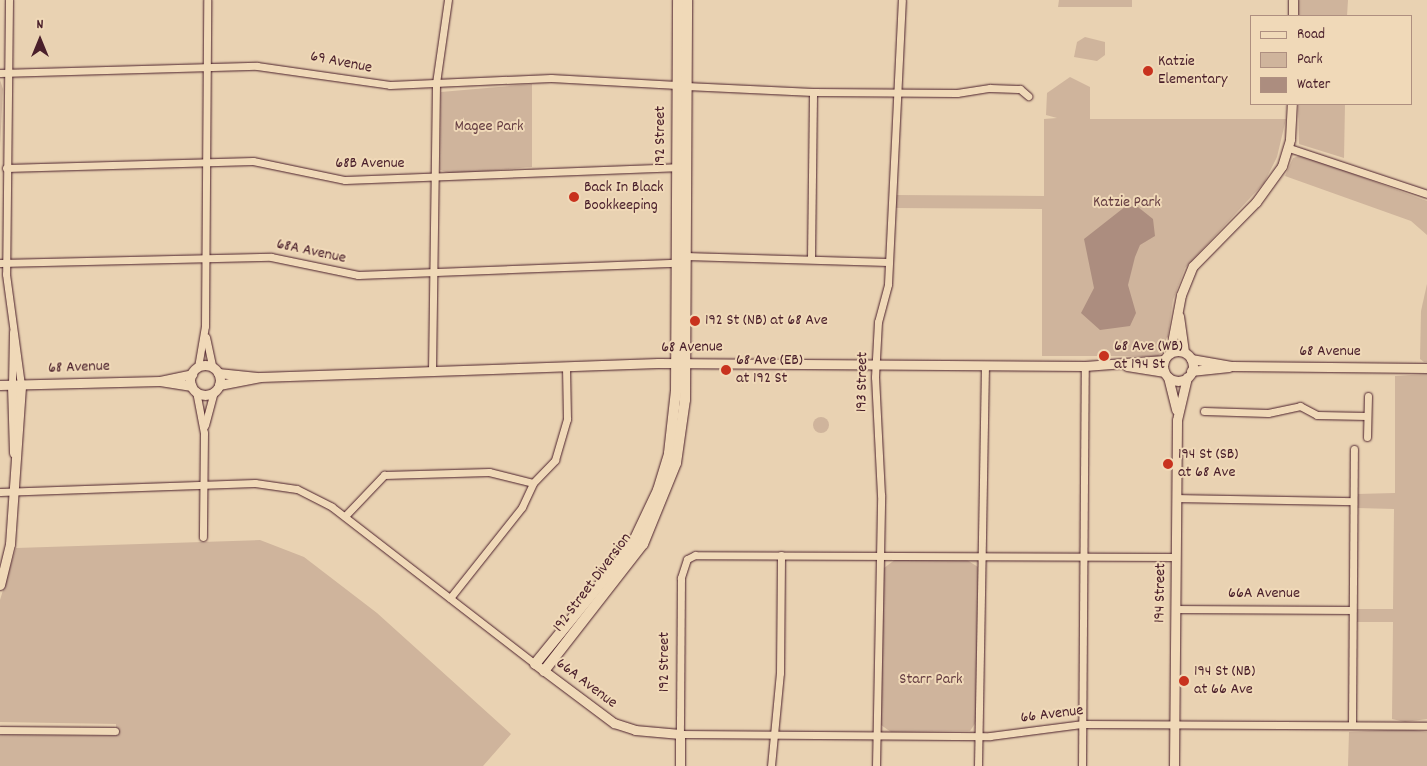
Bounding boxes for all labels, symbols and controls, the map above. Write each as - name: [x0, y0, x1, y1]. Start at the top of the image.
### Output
- north arrow: [15, 15, 65, 65]
- text: N: [37, 15, 43, 35]
- legend: [1250, 15, 1412, 105]
- text: Road: [1297, 24, 1325, 46]
- street label: 69 Avenue: [308, 48, 374, 78]
- text: Park: [1297, 49, 1323, 71]
- place label: Katzie Elementary: [1158, 52, 1227, 90]
- marker: Katzie Elementary: [1142, 65, 1154, 77]
- text: Water: [1297, 74, 1330, 96]
- street label: 192 Street: [651, 106, 671, 166]
- park label: Magee Park: [455, 117, 523, 137]
- street label: 68B Avenue: [335, 154, 405, 174]
- place label: Back In Black Bookkeeping: [584, 178, 664, 216]
- marker: Back In Black Bookkeeping: [568, 191, 580, 203]
- park label: Katzie Park: [1093, 193, 1161, 213]
- street label: 68A Avenue: [275, 235, 347, 269]
- place label: 192 St (NB) at 68 Ave: [705, 311, 828, 331]
- marker: 192 St (NB) at 68 Ave: [689, 315, 701, 327]
- place label: 68 Ave (WB) at 194 St: [1114, 337, 1183, 375]
- street label: 68 Avenue: [661, 338, 723, 358]
- street label: 68 Avenue: [1299, 342, 1361, 362]
- marker: 68 Ave (WB) at 194 St: [1098, 350, 1110, 362]
- place label: 68 Ave (EB) at 192 St: [736, 351, 803, 389]
- street label: 193 Street: [853, 352, 873, 412]
- street label: 68 Avenue: [48, 357, 110, 379]
- marker: 68 Ave (EB) at 192 St: [720, 364, 732, 376]
- place label: 194 St (SB) at 68 Ave: [1178, 445, 1238, 483]
- marker: 194 St (SB) at 68 Ave: [1162, 458, 1174, 470]
- street label: 192 Street Diversion: [550, 530, 636, 636]
- street label: 194 Street: [1151, 563, 1171, 623]
- street label: 66A Avenue: [1228, 584, 1300, 604]
- street label: 192 Street: [655, 632, 675, 692]
- street label: 66A Avenue: [552, 655, 620, 713]
- place label: 194 St (NB) at 66 Ave: [1194, 662, 1255, 700]
- park label: Starr Park: [899, 670, 963, 690]
- marker: 194 St (NB) at 66 Ave: [1178, 675, 1190, 687]
- street label: 66 Avenue: [1020, 702, 1084, 728]

